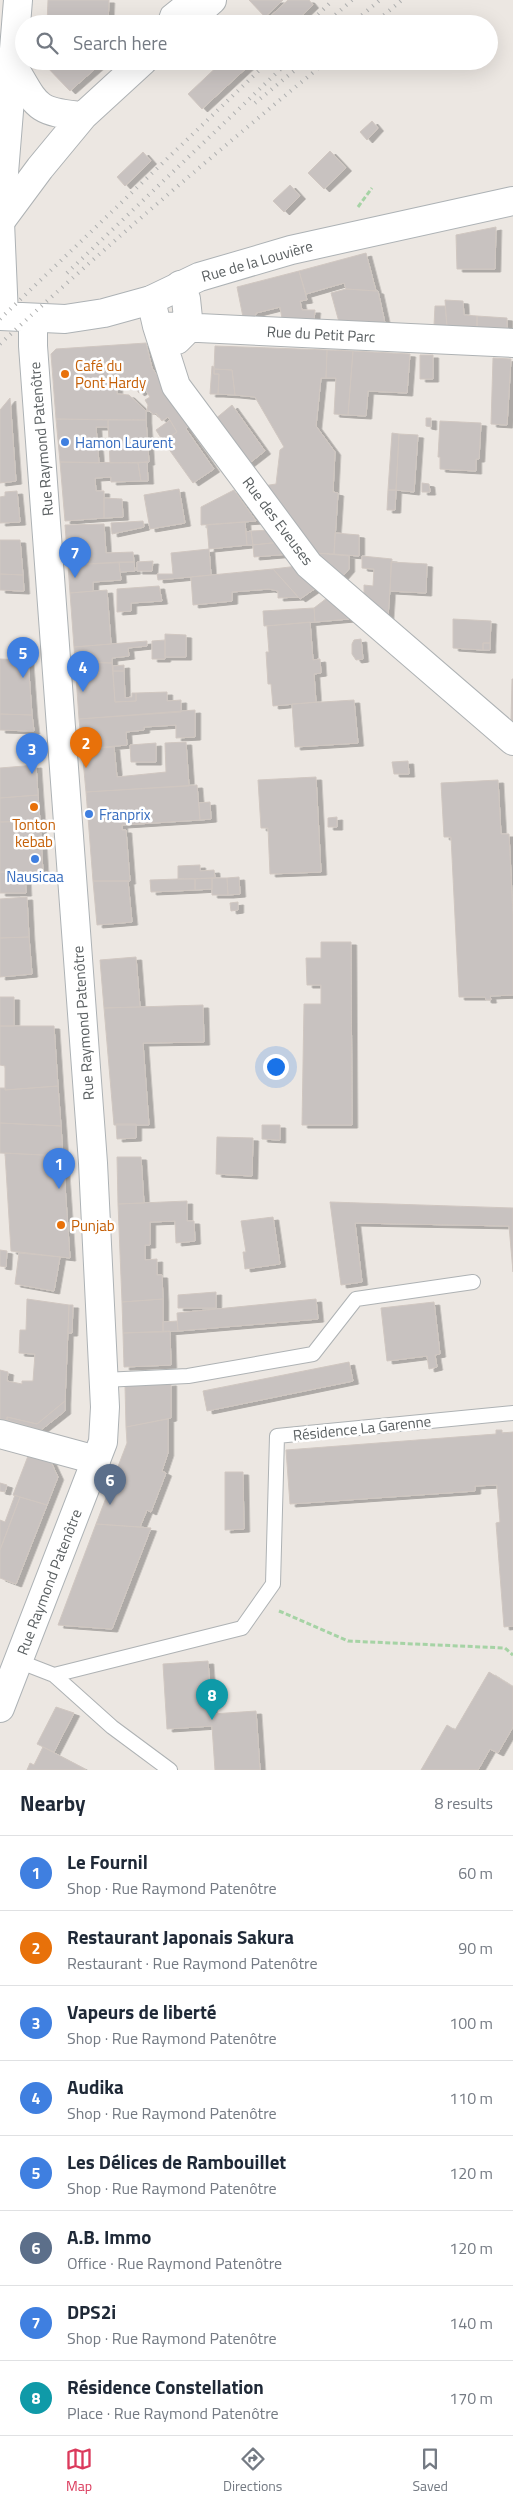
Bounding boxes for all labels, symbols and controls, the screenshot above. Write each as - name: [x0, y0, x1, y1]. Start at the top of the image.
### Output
- search box: [15, 15, 498, 70]
- text: Search here: [73, 28, 167, 57]
- icon: search: [33, 29, 61, 57]
- street label: Rue de la Louvière: [199, 234, 315, 288]
- street label: Rue du Petit Parc: [266, 320, 376, 348]
- place label: Café du Pont Hardy: [75, 354, 146, 394]
- street label: Rue Raymond Patenôtre: [23, 361, 59, 517]
- marker: Café du Pont Hardy: [59, 368, 71, 380]
- place label: Hamon Laurent: [75, 431, 174, 454]
- marker: Hamon Laurent: [59, 436, 71, 448]
- street label: Rue des Eveuses: [237, 472, 319, 570]
- pin: 7: [59, 537, 91, 578]
- pin: 5: [7, 637, 39, 678]
- pin: 4: [67, 651, 99, 692]
- pin: 2: [70, 727, 102, 768]
- pin: 3: [16, 733, 48, 774]
- marker: Tonton kebab: [28, 801, 40, 813]
- place label: Franprix: [99, 803, 151, 826]
- marker: Franprix: [83, 808, 95, 820]
- place label: Tonton kebab: [12, 813, 56, 853]
- marker: Nausicaa: [29, 853, 41, 865]
- place label: Nausicaa: [6, 865, 64, 888]
- street label: Rue Raymond Patenôtre: [66, 945, 100, 1101]
- your location: [263, 1054, 289, 1080]
- pin: 1: [43, 1148, 75, 1189]
- place label: Punjab: [71, 1214, 115, 1237]
- marker: Punjab: [55, 1219, 67, 1231]
- street label: Résidence La Garenne: [292, 1409, 432, 1447]
- pin: 6: [94, 1464, 126, 1505]
- street label: Rue Raymond Patenôtre: [11, 1506, 87, 1658]
- pin: 8: [196, 1679, 228, 1720]
- text: Nearby: [20, 1787, 85, 1819]
- text: 8 results: [434, 1791, 493, 1815]
- text: Le Fournil: [67, 1847, 148, 1876]
- text: 1: [32, 1861, 40, 1885]
- text: 60 m: [458, 1861, 493, 1885]
- text: Shop · Rue Raymond Patenôtre: [67, 1876, 277, 1900]
- text: Restaurant Japonais Sakura: [67, 1922, 294, 1951]
- text: 2: [32, 1936, 40, 1960]
- text: 90 m: [458, 1936, 493, 1960]
- text: Restaurant · Rue Raymond Patenôtre: [67, 1951, 318, 1975]
- text: Vapeurs de liberté: [67, 1997, 217, 2026]
- text: 3: [32, 2011, 40, 2035]
- text: 100 m: [449, 2011, 493, 2035]
- text: Shop · Rue Raymond Patenôtre: [67, 2026, 277, 2050]
- text: Audika: [67, 2072, 124, 2101]
- text: 4: [32, 2086, 40, 2110]
- text: 110 m: [449, 2086, 493, 2110]
- text: Shop · Rue Raymond Patenôtre: [67, 2101, 277, 2125]
- text: Les Délices de Rambouillet: [67, 2147, 286, 2176]
- text: 5: [32, 2161, 40, 2185]
- text: 120 m: [449, 2161, 493, 2185]
- text: Shop · Rue Raymond Patenôtre: [67, 2176, 277, 2200]
- text: A.B. Immo: [67, 2222, 151, 2251]
- text: 6: [32, 2236, 40, 2260]
- text: 120 m: [449, 2236, 493, 2260]
- text: Office · Rue Raymond Patenôtre: [67, 2251, 282, 2275]
- text: DPS2i: [67, 2297, 116, 2326]
- text: 7: [32, 2311, 40, 2335]
- text: 140 m: [449, 2311, 493, 2335]
- text: Shop · Rue Raymond Patenôtre: [67, 2326, 277, 2350]
- text: Résidence Constellation: [67, 2372, 264, 2401]
- text: 8: [32, 2386, 40, 2410]
- text: 170 m: [449, 2386, 493, 2410]
- text: Place · Rue Raymond Patenôtre: [67, 2401, 279, 2425]
- tab: Map: [65, 2445, 93, 2496]
- tab: Directions: [223, 2445, 282, 2496]
- tab: Saved: [412, 2445, 448, 2496]

